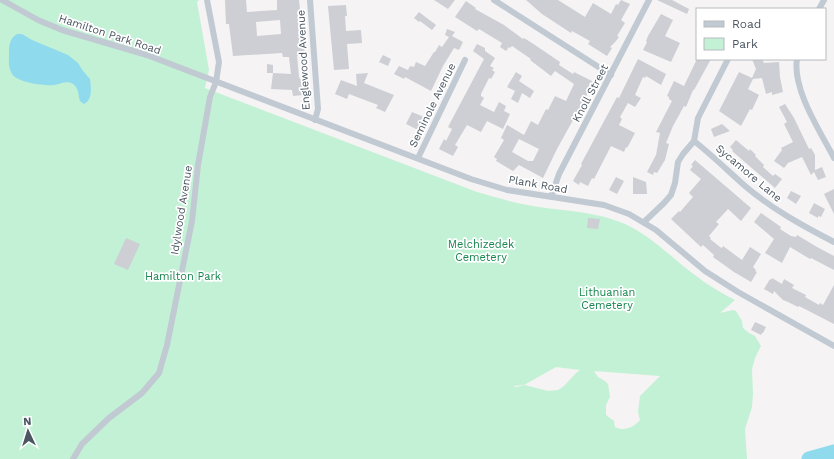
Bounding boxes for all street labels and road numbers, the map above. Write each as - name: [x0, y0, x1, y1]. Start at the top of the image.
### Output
- street label: Englewood Avenue: [294, 9, 313, 111]
- street label: Hamilton Park Road: [57, 12, 163, 57]
- street label: Seminole Avenue: [406, 61, 458, 149]
- street label: Knoll Street: [570, 62, 611, 124]
- street label: Sycamore Lane: [713, 142, 784, 205]
- street label: Idylwood Avenue: [168, 164, 195, 256]
- street label: Plank Road: [507, 173, 568, 196]

